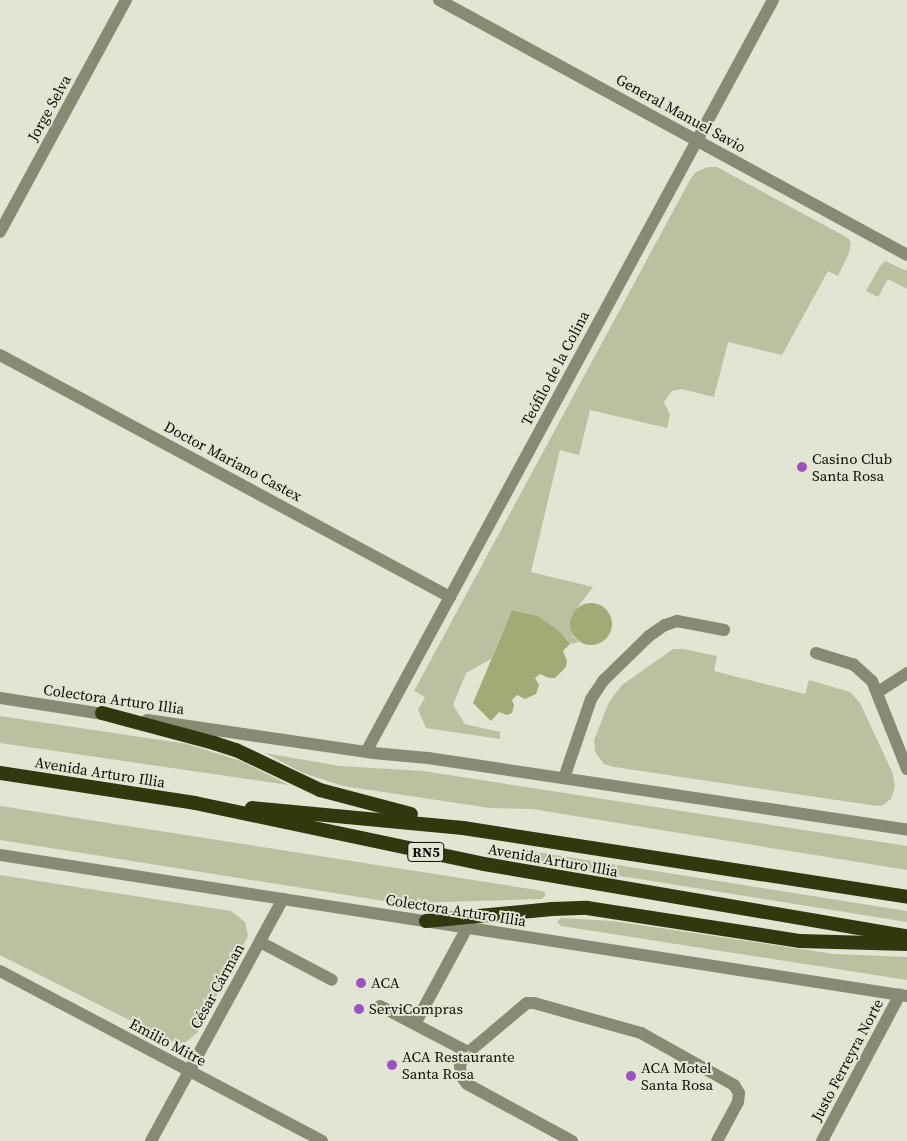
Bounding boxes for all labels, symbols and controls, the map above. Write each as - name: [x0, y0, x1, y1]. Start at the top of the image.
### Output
- street label: General Manuel Savio: [613, 70, 749, 156]
- street label: Jorge Selva: [23, 72, 75, 144]
- street label: Teófilo de la Colina: [517, 307, 593, 429]
- street label: Doctor Mariano Castex: [161, 417, 305, 505]
- place label: Casino Club Santa Rosa: [812, 449, 892, 484]
- marker: Casino Club Santa Rosa: [796, 461, 808, 473]
- street label: Colectora Arturo Illia: [42, 680, 186, 718]
- street label: Avenida Arturo Illia: [34, 753, 166, 791]
- road number: RN5: [407, 840, 445, 864]
- street label: Avenida Arturo Illia: [487, 840, 619, 880]
- street label: Colectora Arturo Illia: [384, 890, 528, 930]
- street label: César Cárman: [186, 940, 248, 1032]
- place label: ACA: [371, 974, 400, 992]
- marker: ACA: [355, 977, 367, 989]
- street label: Justo Ferreyra Norte: [807, 996, 887, 1124]
- place label: ServiCompras: [369, 1000, 463, 1018]
- marker: ServiCompras: [353, 1003, 365, 1015]
- street label: Emilio Mitre: [127, 1014, 209, 1070]
- place label: ACA Restaurante Santa Rosa: [402, 1047, 515, 1082]
- place label: ACA Motel Santa Rosa: [641, 1058, 713, 1093]
- marker: ACA Restaurante Santa Rosa: [386, 1059, 398, 1071]
- marker: ACA Motel Santa Rosa: [625, 1070, 637, 1082]

